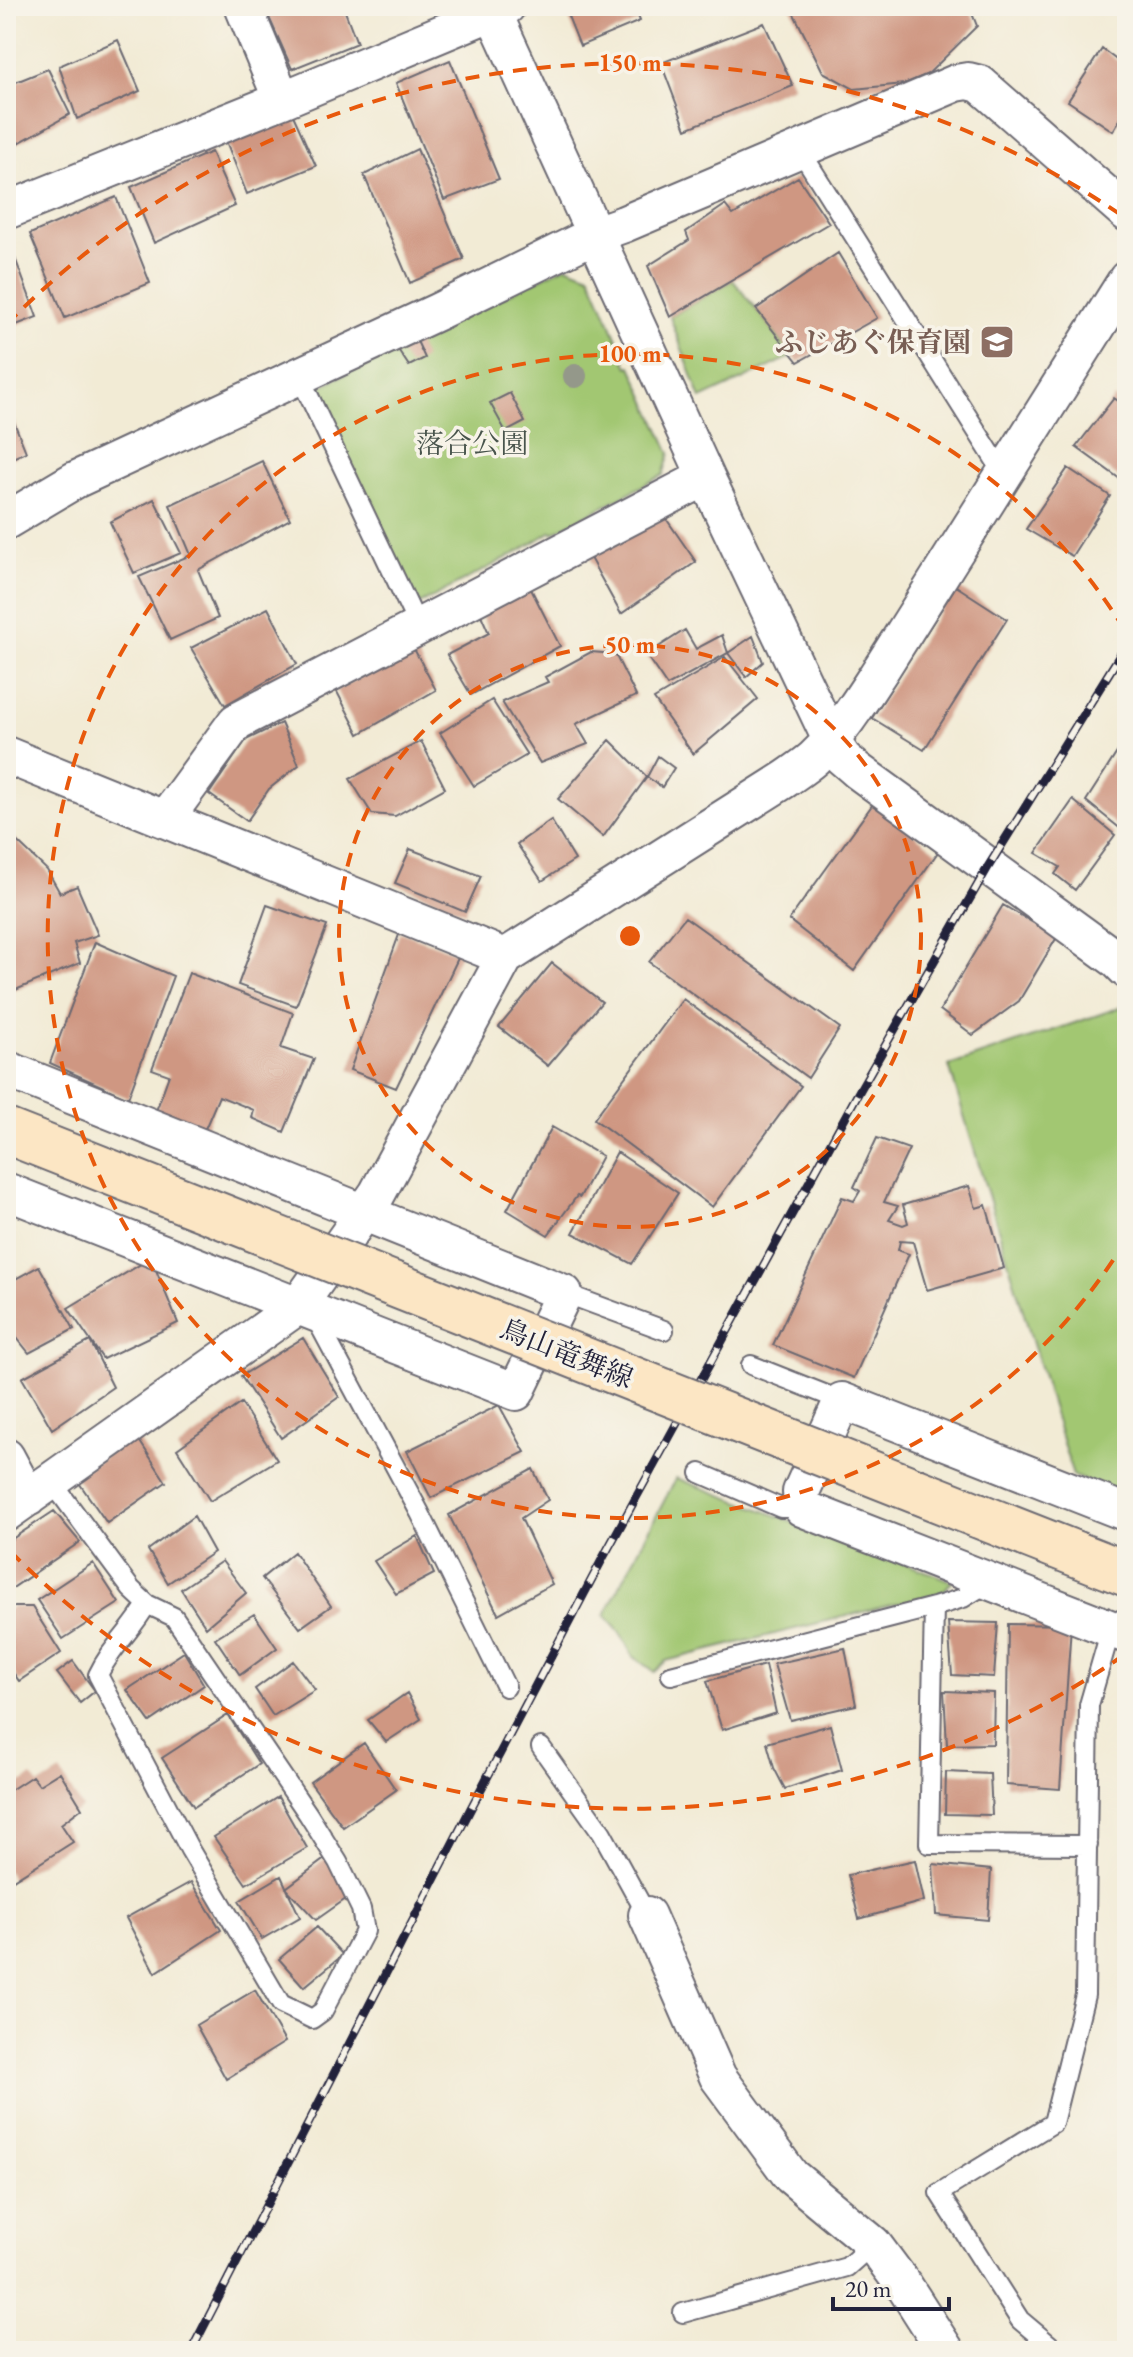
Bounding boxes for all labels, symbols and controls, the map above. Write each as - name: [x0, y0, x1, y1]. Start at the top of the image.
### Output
- text: 150 m: [598, 47, 662, 78]
- school or university icon: ふじあぐ保育園: [978, 323, 1016, 361]
- place label: ふじあぐ保育園: [775, 324, 971, 360]
- text: 100 m: [598, 338, 662, 369]
- park label: 落合公園: [416, 425, 528, 461]
- text: 50 m: [605, 629, 655, 660]
- centre of rings: [616, 922, 644, 950]
- street label: 鳥山竜舞線: [495, 1310, 639, 1396]
- scale bar: [833, 2261, 949, 2311]
- text: 20 m: [845, 2273, 892, 2304]

